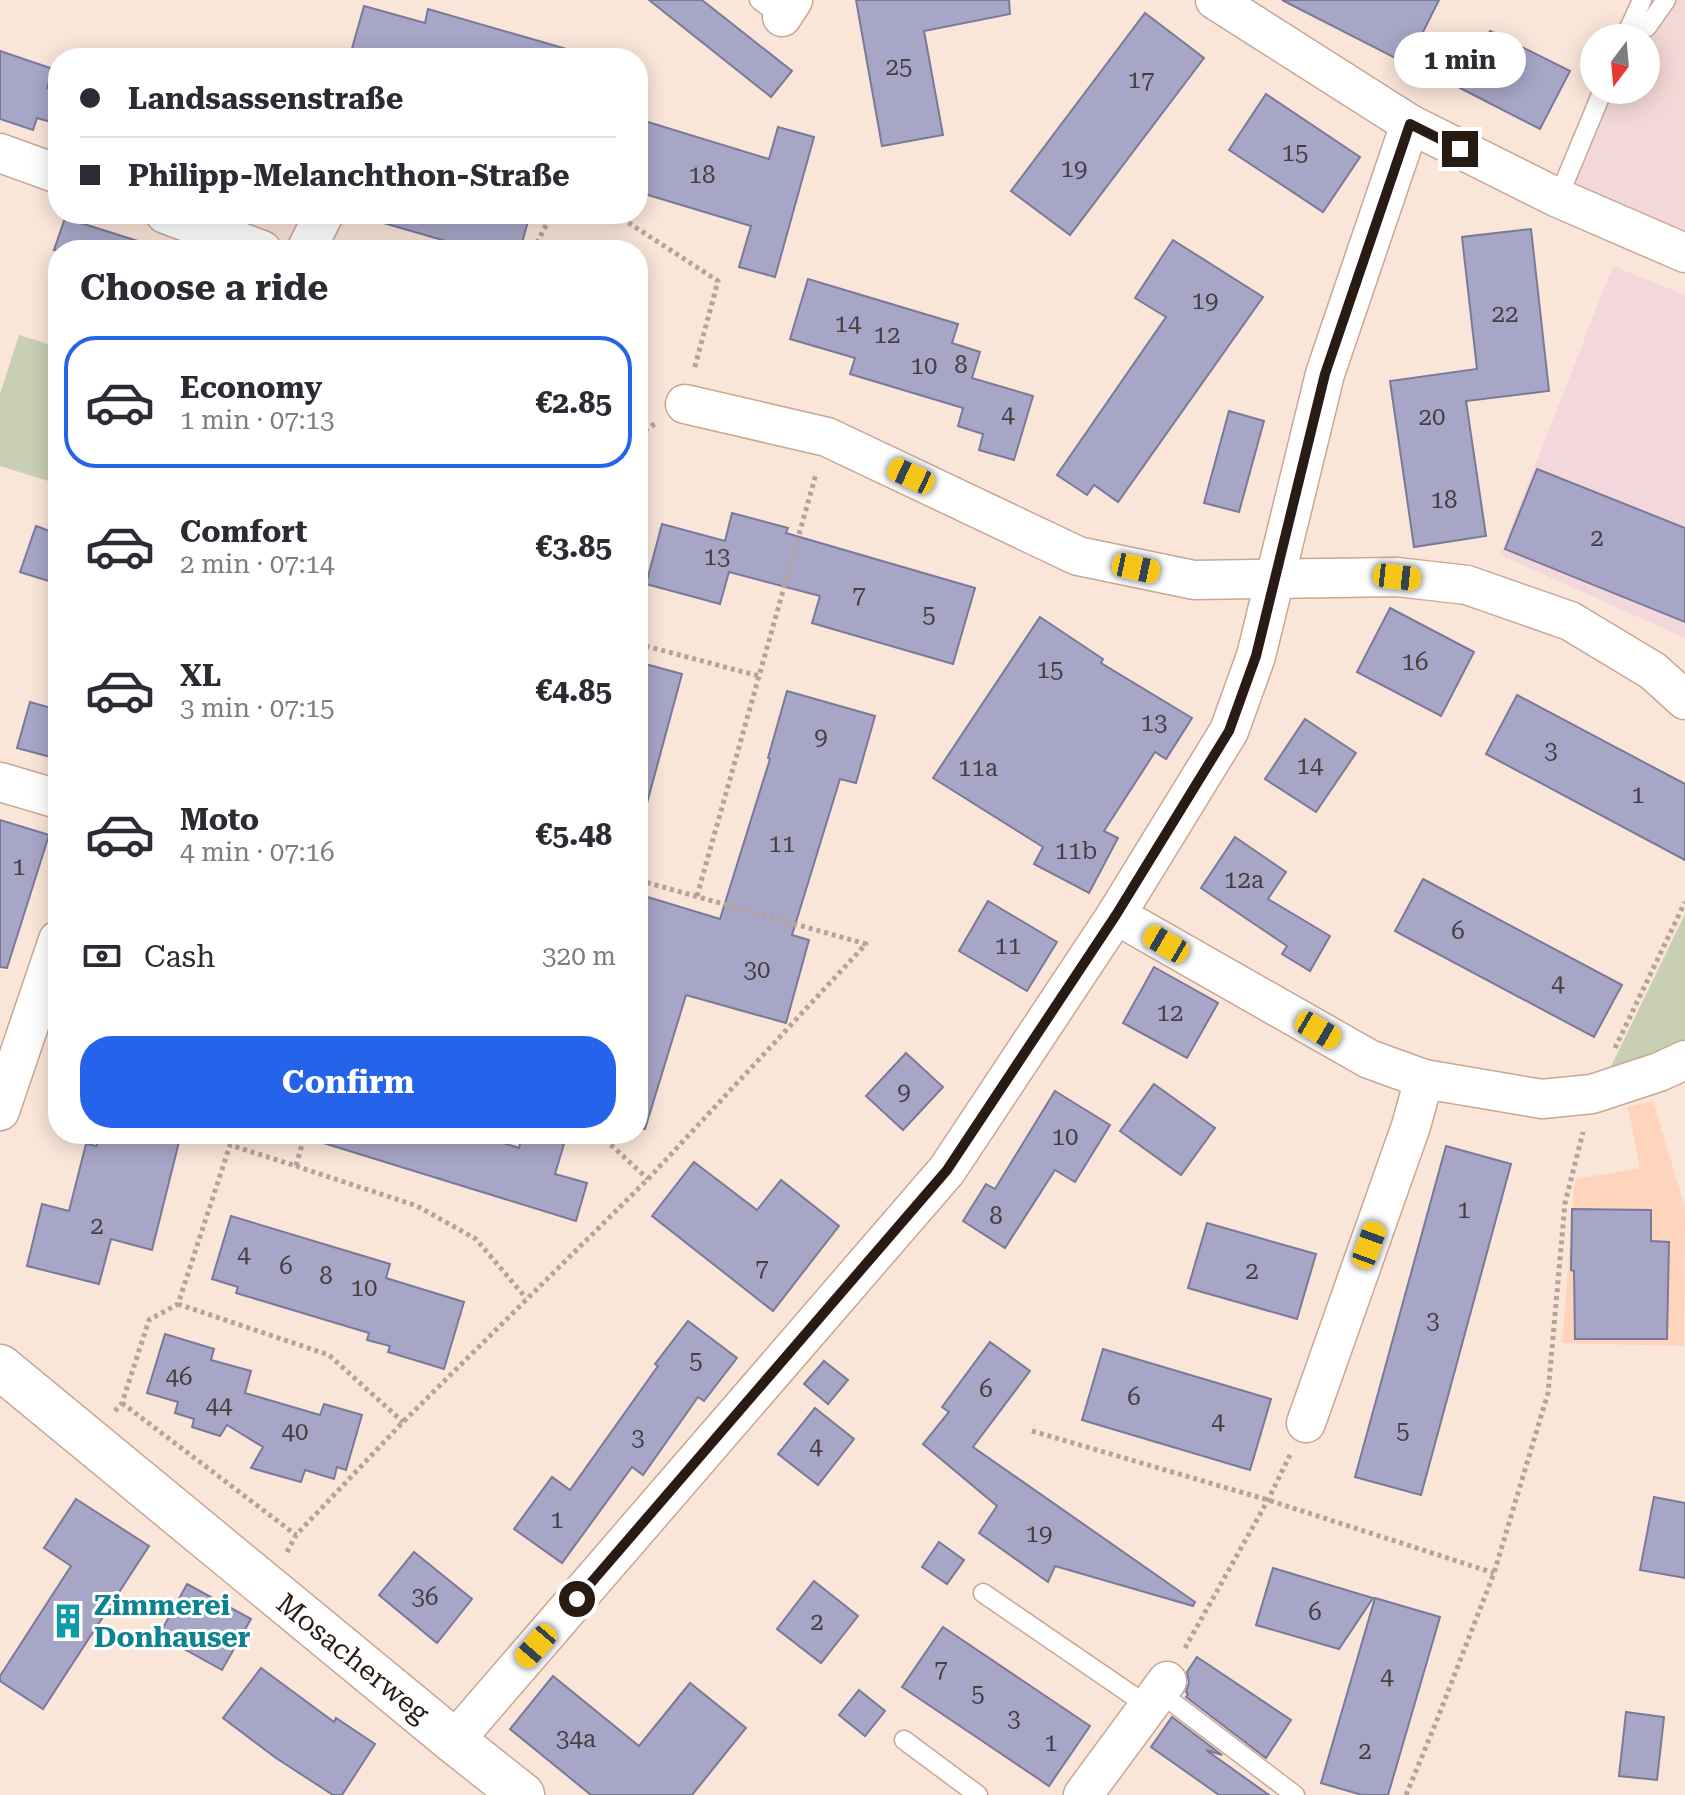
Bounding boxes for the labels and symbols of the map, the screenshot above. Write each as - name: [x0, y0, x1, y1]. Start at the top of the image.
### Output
- north arrow: [1580, 24, 1660, 104]
- callout: 1 min: [1394, 33, 1526, 89]
- house number: 25: [886, 53, 912, 81]
- house number: 17: [1128, 66, 1154, 94]
- route end: [1442, 131, 1478, 167]
- house number: 15: [1282, 139, 1308, 167]
- house number: 19: [1061, 155, 1087, 183]
- house number: 18: [689, 161, 715, 189]
- house number: 19: [1192, 287, 1218, 315]
- house number: 22: [1492, 300, 1518, 328]
- house number: 14: [835, 310, 862, 338]
- house number: 12: [874, 321, 900, 349]
- house number: 8: [954, 351, 968, 379]
- house number: 10: [911, 352, 937, 380]
- house number: 4: [1001, 401, 1015, 429]
- house number: 20: [1419, 403, 1445, 431]
- car: [884, 455, 938, 497]
- house number: 18: [1431, 486, 1457, 514]
- house number: 2: [1590, 524, 1604, 552]
- house number: 13: [704, 543, 730, 571]
- car: [1110, 551, 1162, 585]
- car: [1372, 563, 1422, 591]
- house number: 7: [852, 581, 866, 609]
- house number: 5: [922, 601, 936, 629]
- house number: 16: [1402, 648, 1428, 676]
- house number: 15: [1037, 656, 1063, 684]
- house number: 13: [1141, 709, 1167, 737]
- house number: 9: [814, 723, 828, 751]
- house number: 3: [1544, 737, 1558, 765]
- house number: 14: [1297, 752, 1324, 780]
- house number: 11a: [958, 754, 998, 782]
- house number: 1: [1631, 781, 1645, 809]
- house number: 11: [769, 830, 795, 858]
- house number: 11b: [1055, 837, 1097, 865]
- house number: 1: [12, 853, 26, 881]
- house number: 12a: [1224, 866, 1264, 894]
- house number: 6: [1451, 917, 1465, 945]
- car: [1139, 922, 1193, 966]
- house number: 11: [995, 932, 1021, 960]
- house number: 30: [744, 956, 770, 984]
- house number: 4: [1551, 970, 1565, 998]
- house number: 12: [1157, 999, 1183, 1027]
- car: [1291, 1008, 1345, 1052]
- house number: 9: [897, 1078, 911, 1106]
- house number: 10: [1052, 1123, 1078, 1151]
- house number: 1: [1457, 1196, 1471, 1224]
- house number: 8: [989, 1202, 1003, 1230]
- house number: 2: [90, 1212, 104, 1240]
- car: [1350, 1218, 1388, 1272]
- house number: 4: [237, 1241, 251, 1269]
- house number: 6: [279, 1252, 293, 1280]
- house number: 7: [755, 1254, 769, 1282]
- house number: 2: [1245, 1257, 1259, 1285]
- house number: 8: [319, 1262, 333, 1290]
- house number: 10: [351, 1274, 377, 1302]
- house number: 3: [1426, 1307, 1440, 1335]
- house number: 5: [689, 1347, 703, 1375]
- house number: 46: [166, 1363, 192, 1391]
- house number: 6: [979, 1375, 993, 1403]
- house number: 6: [1127, 1383, 1141, 1411]
- house number: 44: [206, 1392, 233, 1420]
- house number: 4: [1211, 1408, 1225, 1436]
- house number: 5: [1396, 1417, 1410, 1445]
- house number: 40: [282, 1418, 308, 1446]
- house number: 3: [631, 1424, 645, 1452]
- house number: 4: [809, 1433, 823, 1461]
- house number: 1: [550, 1506, 564, 1534]
- house number: 19: [1026, 1520, 1052, 1548]
- route start: [559, 1581, 595, 1617]
- house number: 36: [412, 1583, 438, 1611]
- street label: Mosacherweg: [270, 1586, 436, 1730]
- place label: Zimmerei Donhauser: [94, 1589, 251, 1654]
- house number: 6: [1308, 1598, 1322, 1626]
- building icon: Zimmerei Donhauser: [49, 1602, 87, 1640]
- house number: 2: [810, 1608, 824, 1636]
- car: [511, 1620, 561, 1672]
- house number: 7: [934, 1655, 948, 1683]
- house number: 4: [1380, 1663, 1394, 1691]
- house number: 5: [971, 1680, 985, 1708]
- house number: 3: [1007, 1705, 1021, 1733]
- house number: 34a: [556, 1725, 596, 1753]
- house number: 1: [1044, 1729, 1058, 1757]
- house number: 2: [1358, 1737, 1372, 1765]

